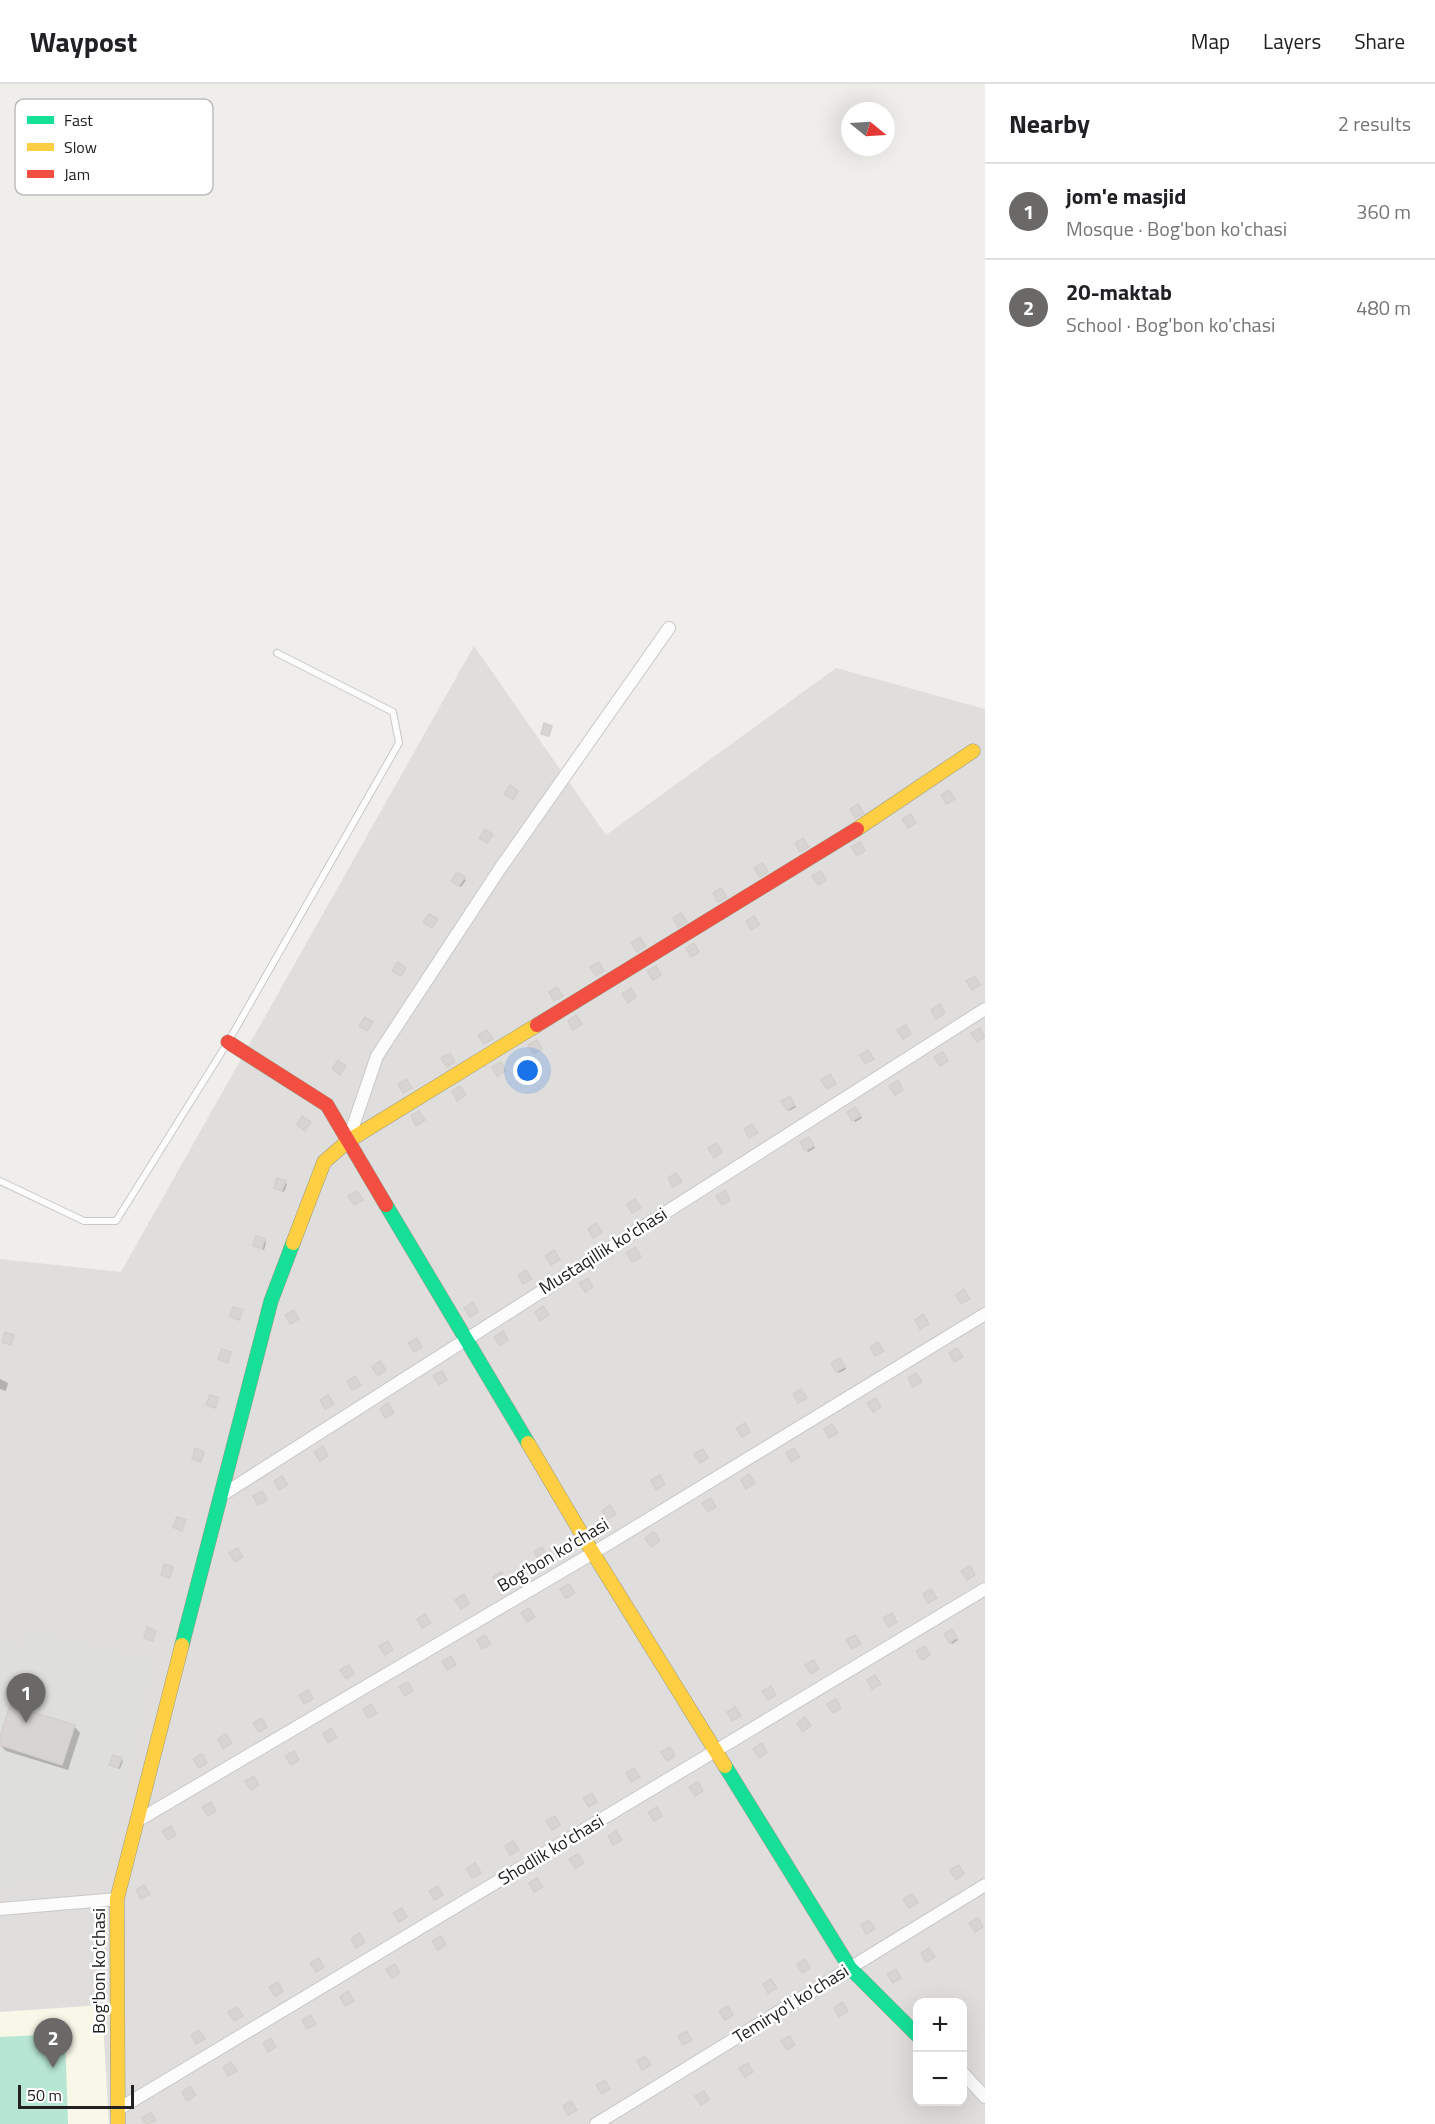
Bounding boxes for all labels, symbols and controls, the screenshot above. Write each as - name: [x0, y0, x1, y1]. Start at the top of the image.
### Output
- text: Waypost: [30, 20, 137, 63]
- text: Map: [1191, 25, 1230, 57]
- text: Layers: [1263, 25, 1321, 57]
- text: Share: [1354, 25, 1405, 57]
- legend: [15, 99, 213, 195]
- north arrow: [841, 102, 895, 156]
- text: Nearby: [1009, 104, 1090, 143]
- text: Fast: [64, 108, 93, 132]
- text: 2 results: [1338, 108, 1411, 139]
- text: Slow: [64, 135, 97, 159]
- text: Jam: [64, 162, 90, 186]
- text: jom'e masjid: [1066, 179, 1186, 213]
- text: 1: [1023, 196, 1034, 227]
- text: 360 m: [1356, 196, 1411, 227]
- text: Mosque · Bog'bon ko'chasi: [1066, 213, 1287, 244]
- text: 20-maktab: [1066, 275, 1172, 309]
- text: 2: [1023, 292, 1034, 323]
- text: 480 m: [1356, 292, 1411, 323]
- text: School · Bog'bon ko'chasi: [1066, 309, 1275, 340]
- your location: [513, 1056, 542, 1085]
- street label: Mustaqillik ko'chasi: [533, 1200, 672, 1301]
- street label: Bog'bon ko'chasi: [492, 1511, 614, 1599]
- pin: 1: [6, 1674, 46, 1723]
- street label: Shodlik ko'chasi: [493, 1807, 609, 1892]
- street label: Bog'bon ko'chasi: [85, 1908, 112, 2034]
- street label: Temiryo'l ko'chasi: [728, 1957, 854, 2050]
- map controls: [913, 1998, 967, 2106]
- button: +: [913, 1998, 967, 2052]
- pin: 2: [34, 2018, 72, 2068]
- button: −: [913, 2052, 967, 2106]
- scale bar: [18, 2082, 134, 2110]
- text: 50 m: [27, 2083, 62, 2107]

